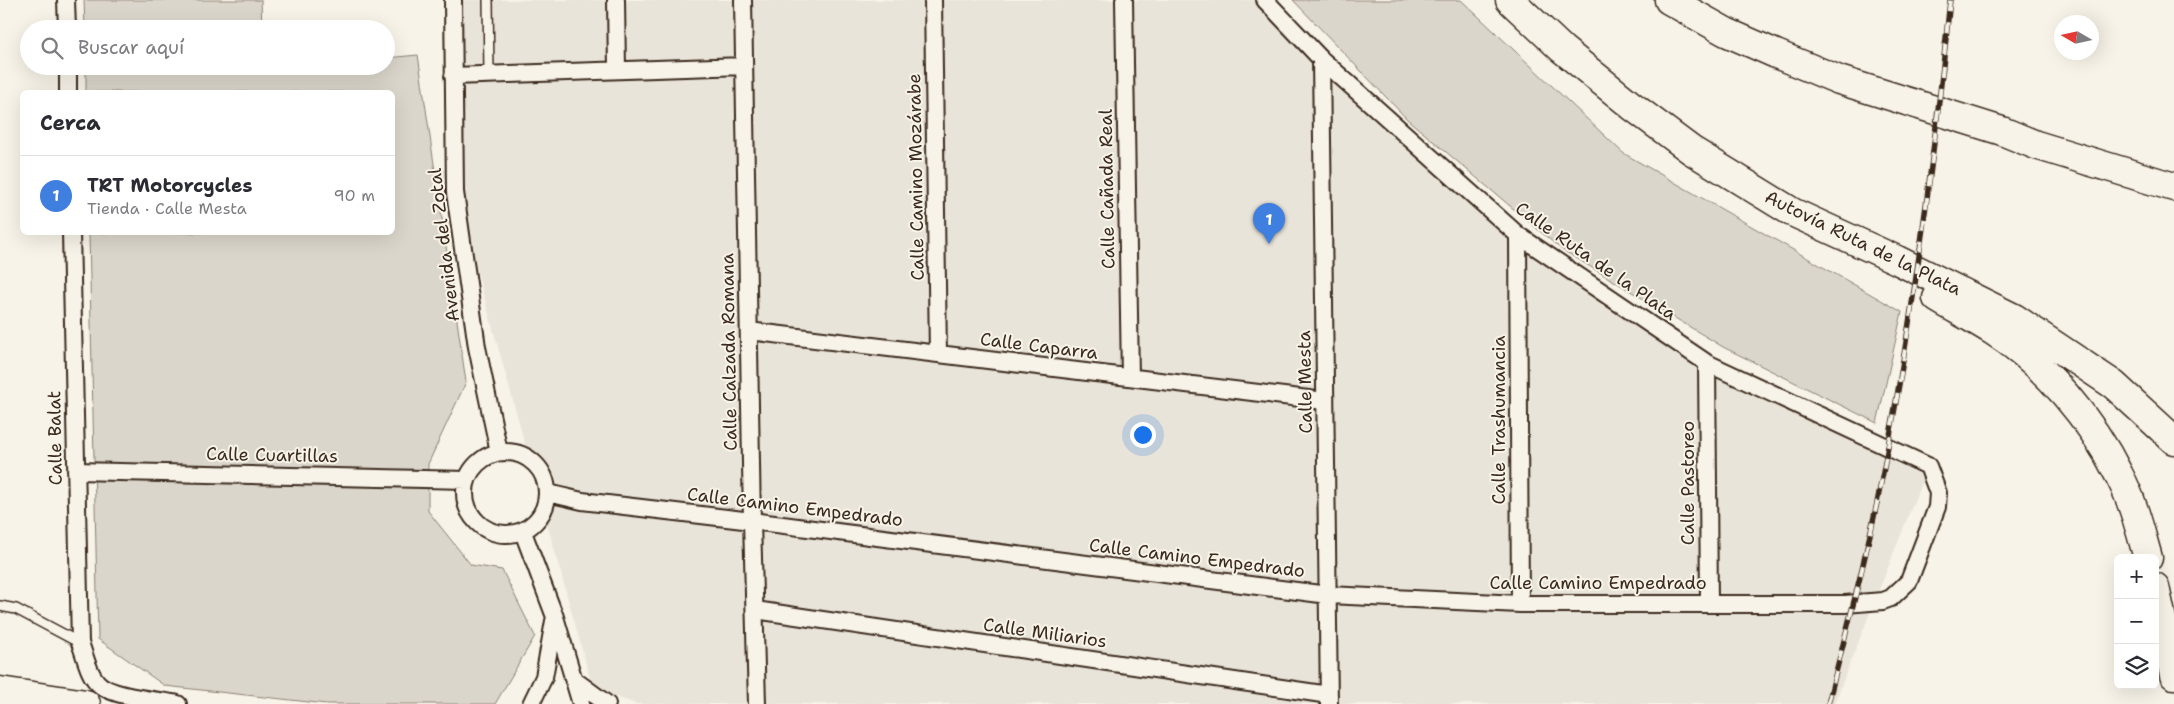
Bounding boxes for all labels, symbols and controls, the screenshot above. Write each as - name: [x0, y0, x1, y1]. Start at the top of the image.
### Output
- north arrow: [2054, 15, 2099, 60]
- search box: [20, 20, 395, 75]
- icon: search: [38, 34, 66, 62]
- text: Buscar aquí: [78, 35, 184, 60]
- street label: Calle Camino Mozárabe: [902, 73, 930, 281]
- street label: Calle Cañada Real: [1094, 108, 1120, 269]
- text: Cerca: [40, 109, 101, 137]
- street label: Avenida del Zotal: [423, 166, 465, 323]
- text: TRT Motorcycles: [87, 173, 252, 198]
- text: 1: [52, 185, 60, 206]
- text: 90 m: [334, 185, 375, 206]
- street label: Autovía Ruta de la Plata: [1761, 185, 1965, 301]
- street label: Calle Ruta de la Plata: [1511, 196, 1681, 326]
- text: Tienda · Calle Mesta: [87, 198, 247, 219]
- pin: 1: [1253, 203, 1285, 244]
- street label: Calle Calzada Romana: [715, 253, 743, 451]
- street label: Calle Caparra: [979, 327, 1099, 365]
- street label: Calle Mesta: [1292, 330, 1318, 434]
- street label: Calle Trashumancia: [1487, 336, 1511, 504]
- street label: Calle Balat: [42, 390, 68, 486]
- street label: Calle Pastoreo: [1676, 421, 1700, 545]
- your location: [1130, 422, 1156, 448]
- street label: Calle Cuartillas: [206, 442, 338, 468]
- street label: Calle Camino Empedrado: [686, 482, 904, 532]
- street label: Calle Camino Empedrado: [1088, 533, 1306, 583]
- map controls: [2114, 554, 2159, 689]
- button: +: [2114, 554, 2159, 599]
- street label: Calle Camino Empedrado: [1489, 571, 1707, 595]
- button: −: [2114, 599, 2159, 644]
- street label: Calle Miliarios: [982, 612, 1108, 654]
- button: layers: [2114, 644, 2159, 689]

